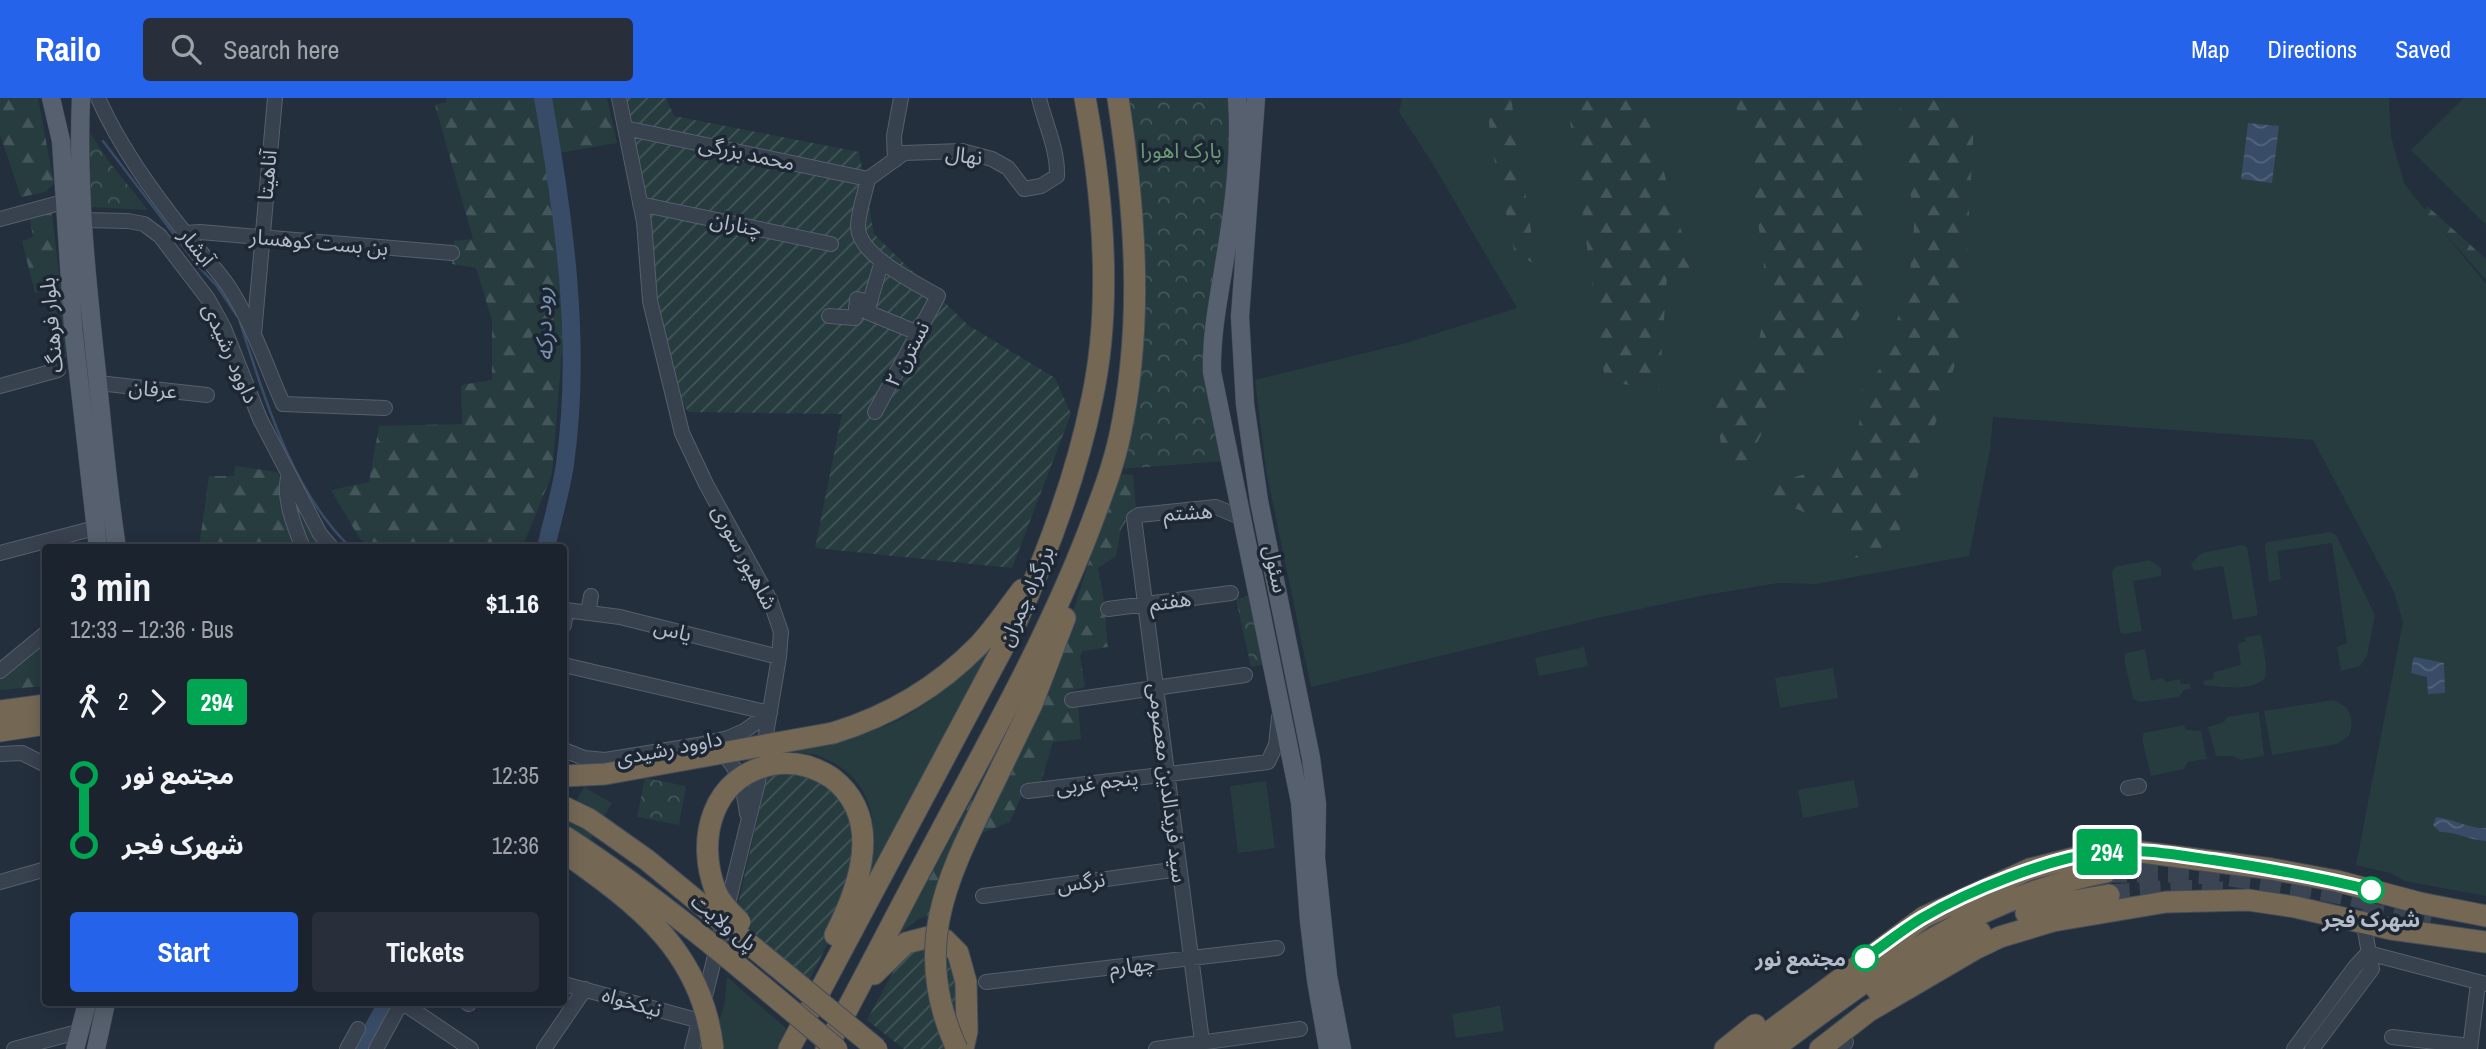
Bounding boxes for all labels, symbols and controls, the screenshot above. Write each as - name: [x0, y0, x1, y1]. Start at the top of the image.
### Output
- search box: [143, 18, 633, 81]
- text: Railo: [35, 27, 101, 71]
- icon: search: [167, 30, 205, 68]
- text: Search here: [223, 32, 339, 67]
- text: Map: [2191, 33, 2229, 65]
- text: Directions: [2267, 33, 2357, 65]
- text: Saved: [2395, 33, 2451, 65]
- street label: محمد بزرگی: [696, 129, 798, 177]
- park label: پارک اهورا: [1140, 136, 1222, 165]
- street label: نهال: [944, 138, 984, 172]
- street label: آناهیتا: [250, 148, 284, 201]
- street label: چناران: [707, 204, 765, 244]
- street label: آبشار: [172, 221, 222, 273]
- street label: بن بست کوهسار: [247, 221, 390, 263]
- street label: بلوار فرهنگ: [32, 276, 70, 374]
- water label: رود درکه: [526, 286, 560, 362]
- street label: داوود رشیدی: [196, 298, 266, 408]
- street label: نسترن ۲: [878, 316, 936, 392]
- street label: عرفان: [128, 372, 178, 406]
- street label: هشتم: [1163, 496, 1214, 529]
- street label: شاهپور سوری: [705, 499, 785, 615]
- street label: بزرگراه چمران: [991, 541, 1061, 651]
- street label: سئول: [1257, 542, 1295, 596]
- text: 3 min: [70, 562, 151, 613]
- street label: هفتم: [1147, 584, 1193, 619]
- text: $1.16: [486, 586, 539, 621]
- street label: یاس: [651, 611, 695, 649]
- text: 12:33 – 12:36 · Bus: [70, 614, 234, 645]
- street label: سید فریدالدین معصومی: [1141, 681, 1195, 885]
- icon: walk: [70, 683, 108, 721]
- icon: forward: [139, 683, 177, 721]
- text: 2: [118, 686, 129, 717]
- text: 294: [201, 686, 233, 718]
- street label: داوود رشیدی: [614, 724, 724, 772]
- text: مجتمع نور: [122, 757, 234, 792]
- text: 12:35: [492, 760, 539, 791]
- street label: پنجم غربی: [1054, 763, 1140, 802]
- text: شهرک فجر: [122, 827, 244, 862]
- line badge: 294: [2067, 829, 2147, 875]
- text: 12:36: [492, 830, 539, 861]
- text: 294: [2091, 836, 2123, 868]
- street label: نرگس: [1055, 864, 1107, 900]
- marker: شهرک فجر: [2358, 877, 2384, 903]
- street label: پل ولایت: [685, 886, 763, 958]
- place label: شهرک فجر: [2321, 905, 2420, 934]
- button: Start: [70, 912, 298, 992]
- button: Tickets: [312, 912, 539, 992]
- place label: مجتمع نور: [1754, 944, 1846, 974]
- marker: مجتمع نور: [1852, 945, 1878, 971]
- street label: چهارم: [1107, 948, 1157, 984]
- street label: نیکخواه: [599, 980, 665, 1024]

